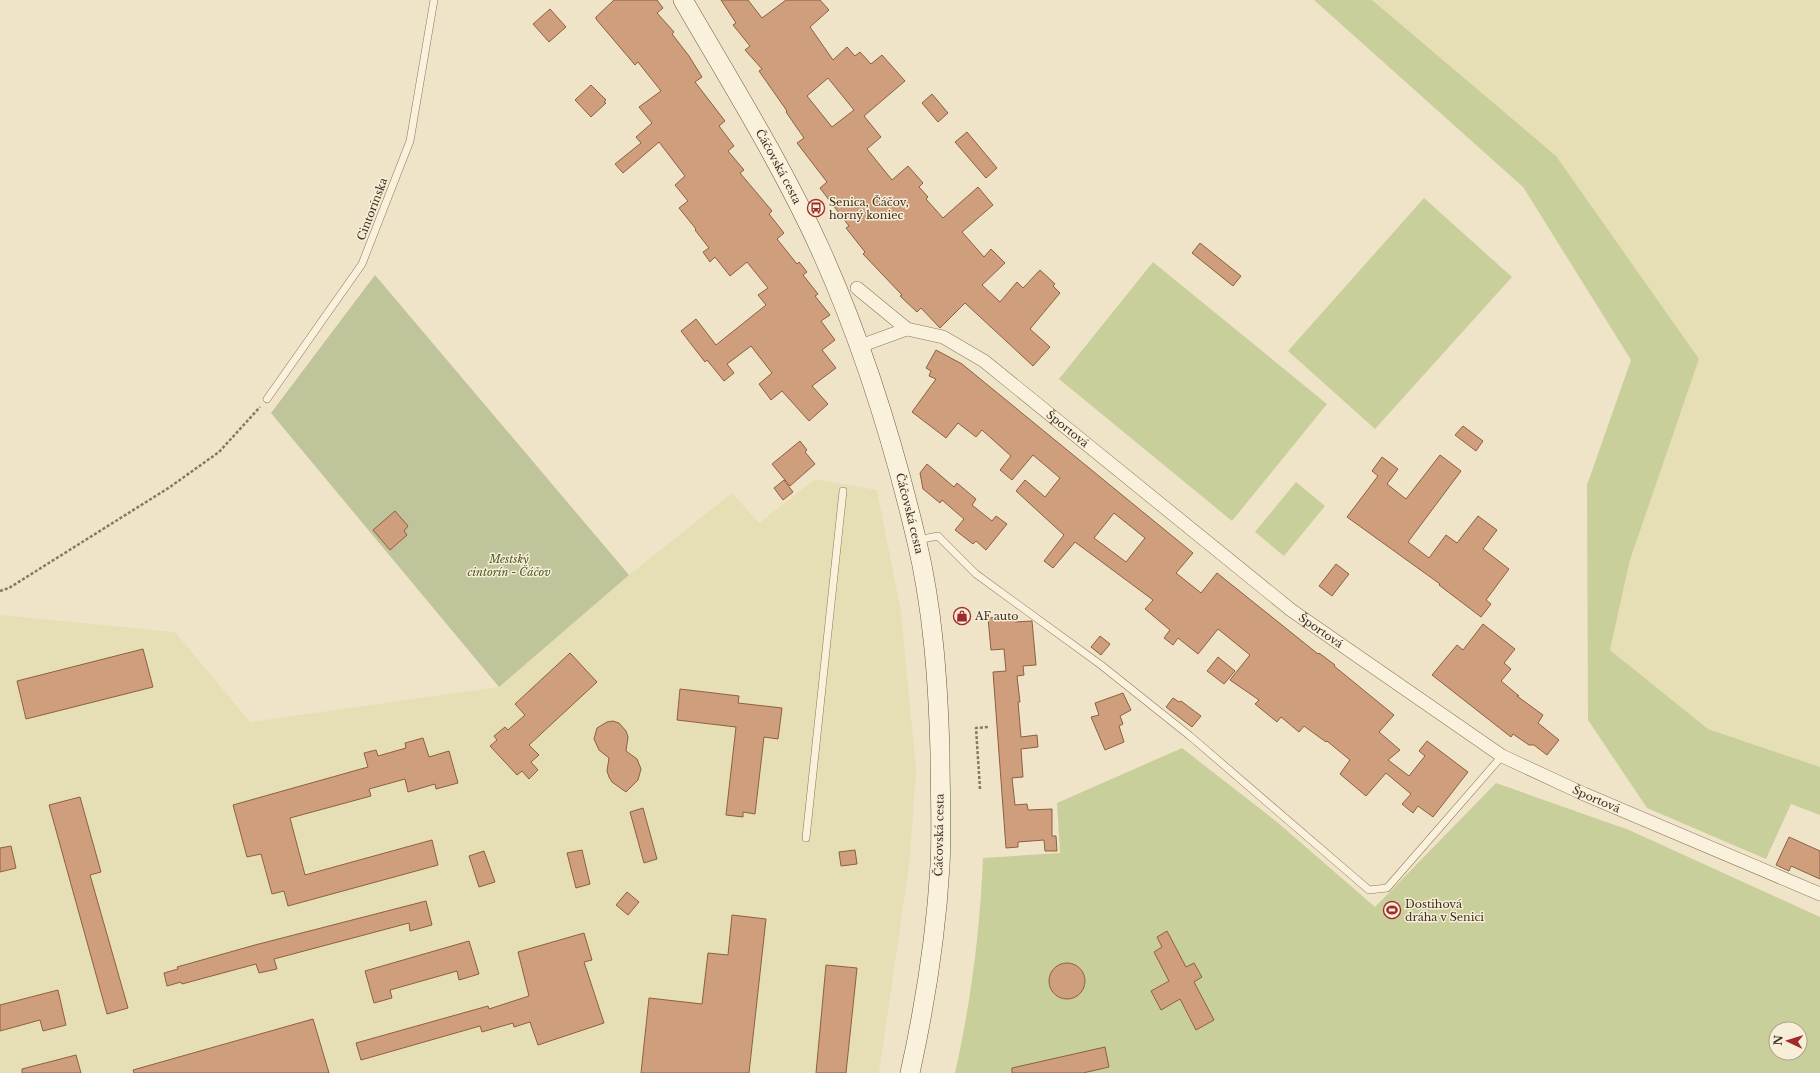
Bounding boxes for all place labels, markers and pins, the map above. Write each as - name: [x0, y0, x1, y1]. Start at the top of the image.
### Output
- place label: Senica, Čáčov, horný koniec: [829, 195, 909, 222]
- bus stop icon: Senica, Čáčov, horný koniec: [806, 198, 826, 218]
- shop icon: AF auto: [952, 606, 972, 626]
- place label: AF auto: [974, 609, 1019, 623]
- place label: Dostihová dráha v Senici: [1405, 897, 1484, 924]
- sports icon: Dostihová dráha v Senici: [1382, 900, 1402, 920]

